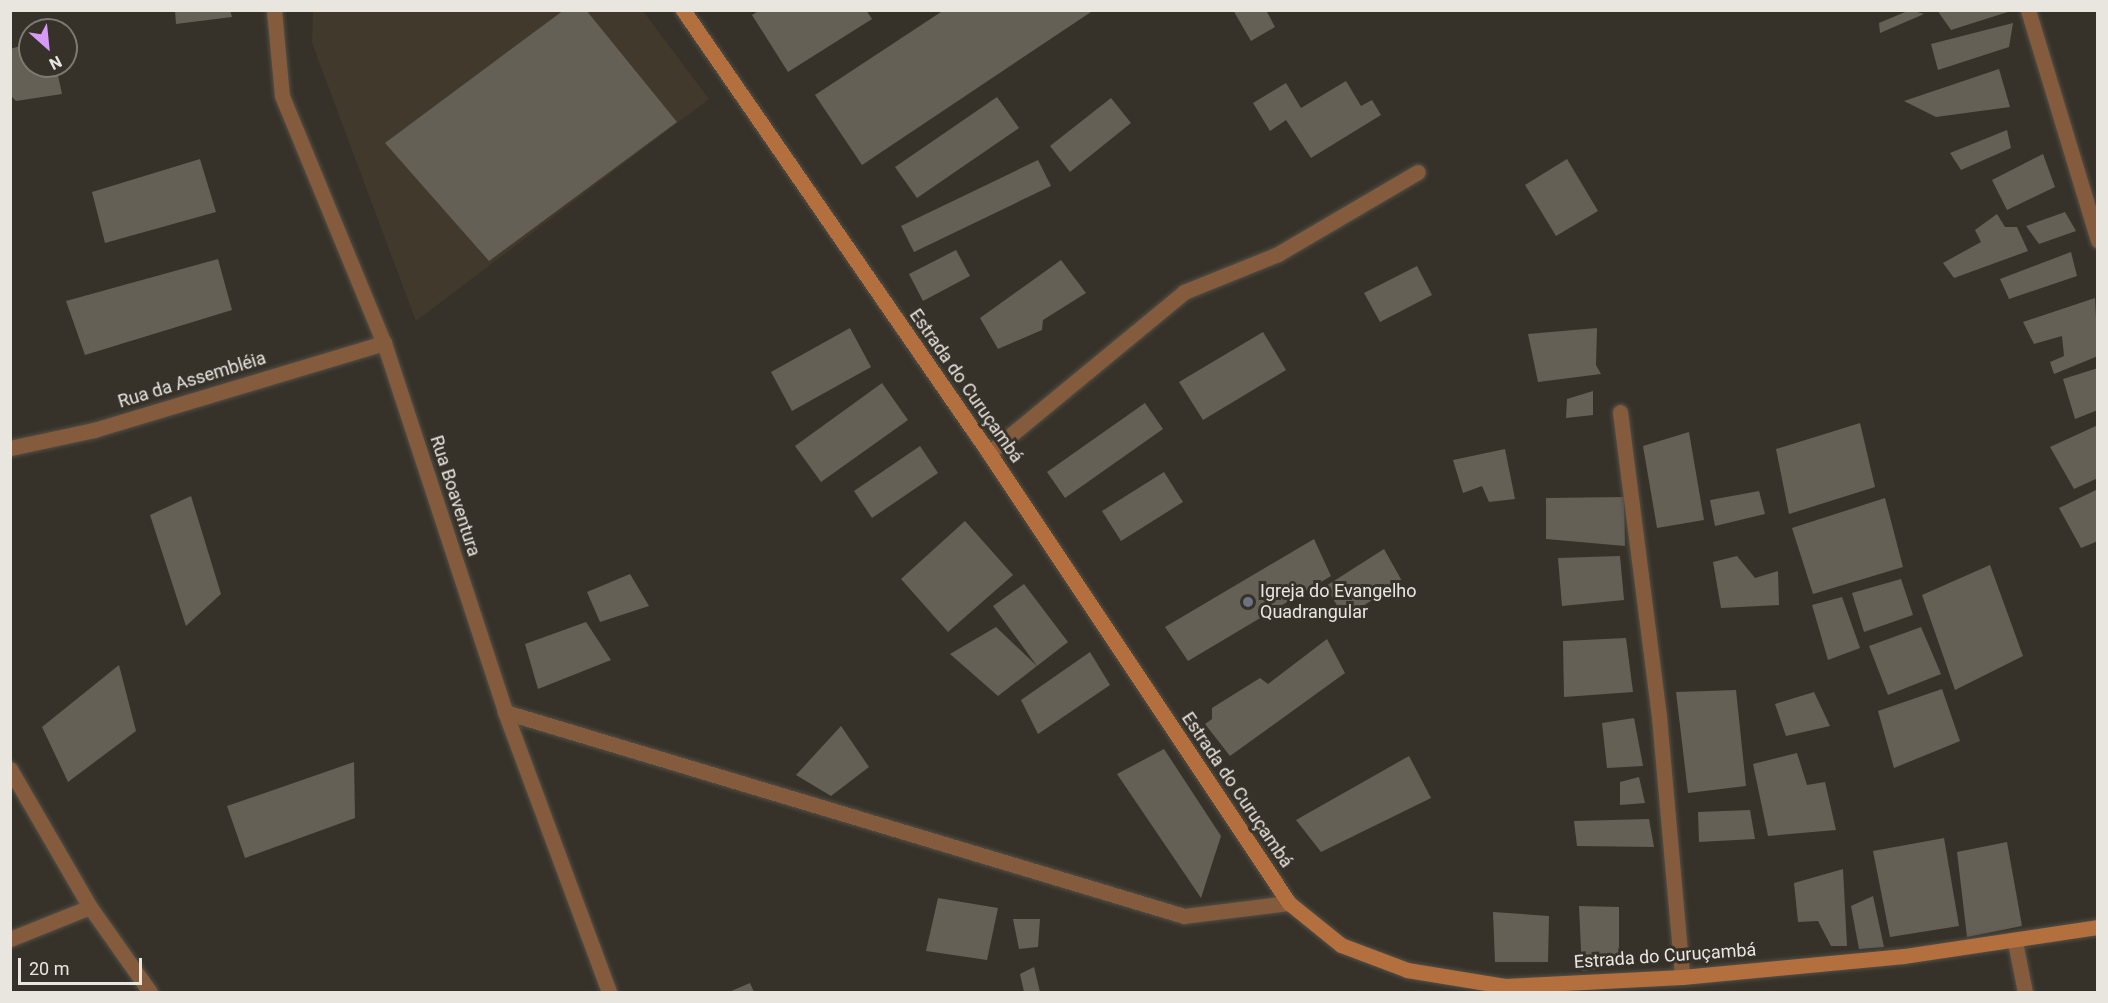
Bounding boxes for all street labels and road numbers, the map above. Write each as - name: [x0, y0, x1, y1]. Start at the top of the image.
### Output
- street label: Estrada do Curuçambá: [905, 305, 1027, 467]
- street label: Rua da Assembléia: [115, 347, 269, 413]
- street label: Rua Boaventura: [425, 433, 485, 559]
- street label: Estrada do Curuçambá: [1177, 708, 1297, 872]
- street label: Estrada do Curuçambá: [1573, 939, 1757, 973]

